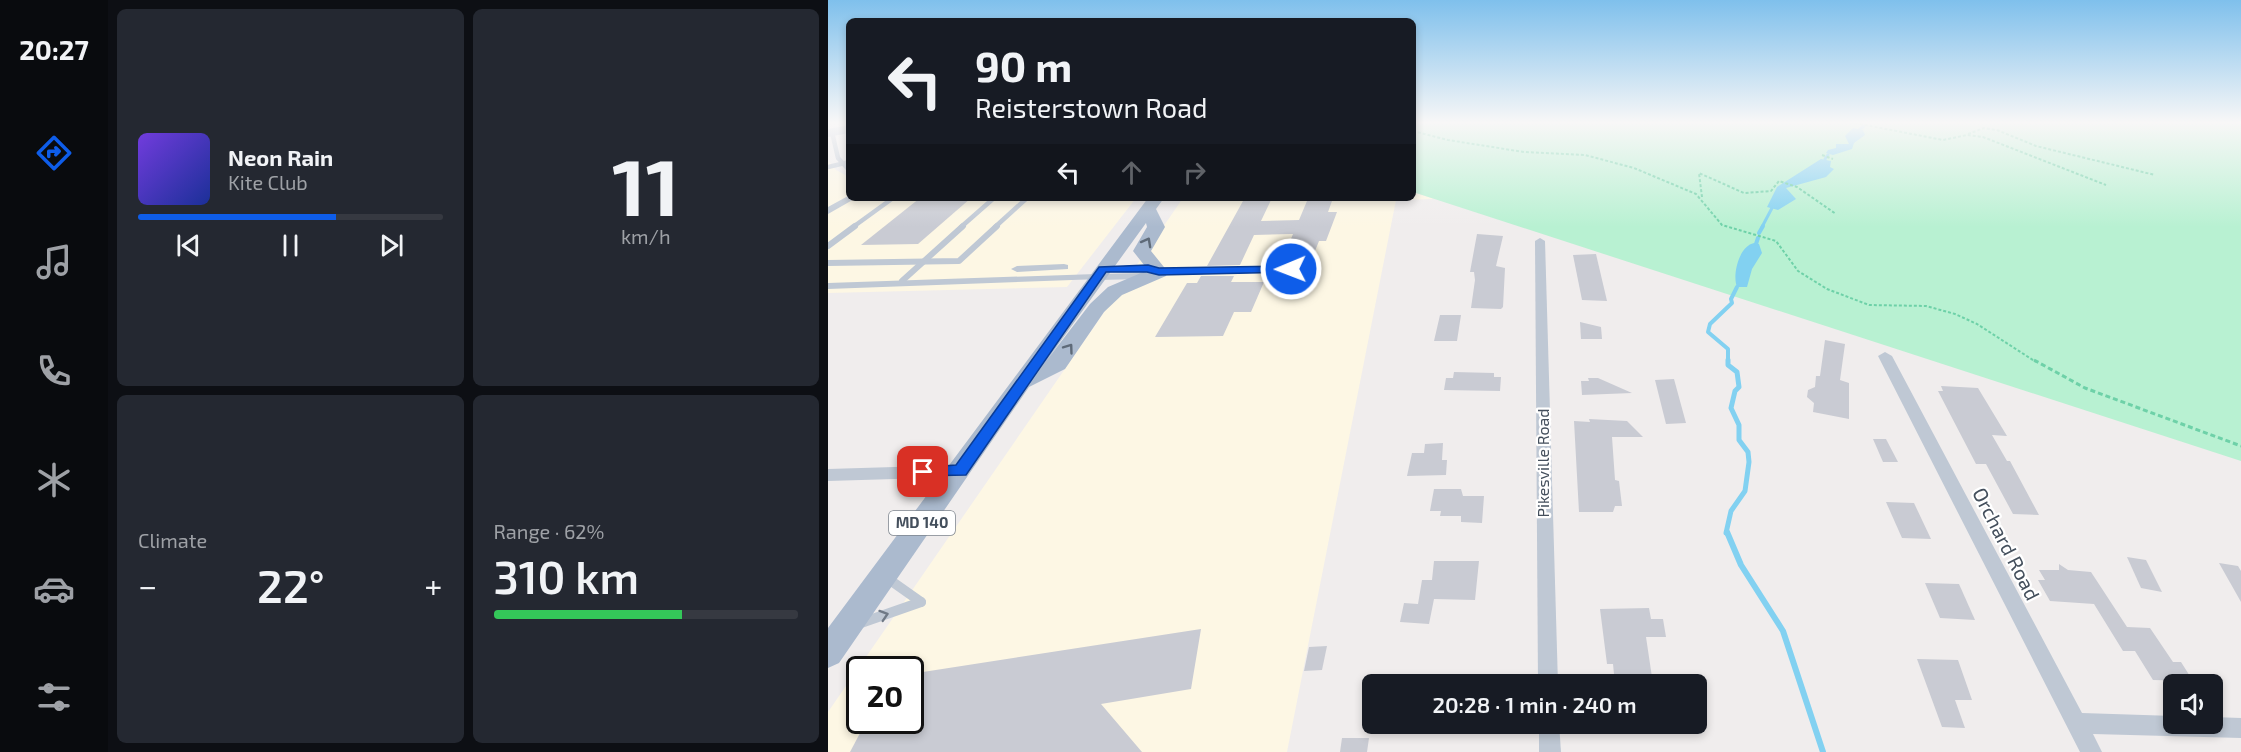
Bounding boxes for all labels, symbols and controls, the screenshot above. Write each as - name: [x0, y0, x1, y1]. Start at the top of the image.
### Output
- text: 20:27: [19, 33, 89, 65]
- text: 90 m: [975, 40, 1072, 90]
- icon: left: [876, 42, 954, 120]
- text: Reisterstown Road: [975, 91, 1207, 123]
- icon: directions: [33, 132, 75, 174]
- text: 11: [612, 138, 679, 232]
- text: Neon Rain: [228, 144, 333, 170]
- icon: left: [1052, 156, 1085, 189]
- icon: ahead: [1115, 156, 1148, 189]
- icon: right: [1178, 156, 1211, 189]
- text: Kite Club: [228, 170, 308, 194]
- text: km/h: [621, 224, 671, 248]
- icon: previous: [172, 229, 205, 262]
- icon: pause: [274, 229, 307, 262]
- icon: next: [375, 229, 408, 262]
- position arrow: [1259, 237, 1323, 301]
- one-way arrow: [1140, 238, 1151, 248]
- icon: music: [33, 241, 75, 283]
- one-way arrow: [1061, 344, 1072, 355]
- icon: phone: [33, 350, 75, 392]
- street label: Pikesville Road: [1533, 409, 1552, 517]
- pin: [897, 446, 948, 497]
- icon: arrive: [906, 455, 939, 488]
- icon: climate: [33, 459, 75, 501]
- street label: Orchard Road: [1968, 483, 2046, 604]
- road number: MD 140: [889, 511, 955, 535]
- text: Range · 62%: [494, 519, 604, 543]
- text: Climate: [138, 528, 207, 552]
- text: 310 km: [494, 549, 639, 603]
- text: 22°: [257, 558, 325, 612]
- text: −: [138, 565, 157, 605]
- text: +: [424, 565, 442, 605]
- icon: car: [33, 568, 75, 610]
- one-way arrow: [878, 610, 889, 622]
- speed limit sign: 20: [846, 656, 924, 734]
- map controls: [2163, 674, 2223, 734]
- button: sound: [2163, 674, 2223, 734]
- icon: filters: [33, 676, 75, 718]
- text: 20:28 · 1 min · 240 m: [1432, 691, 1637, 717]

